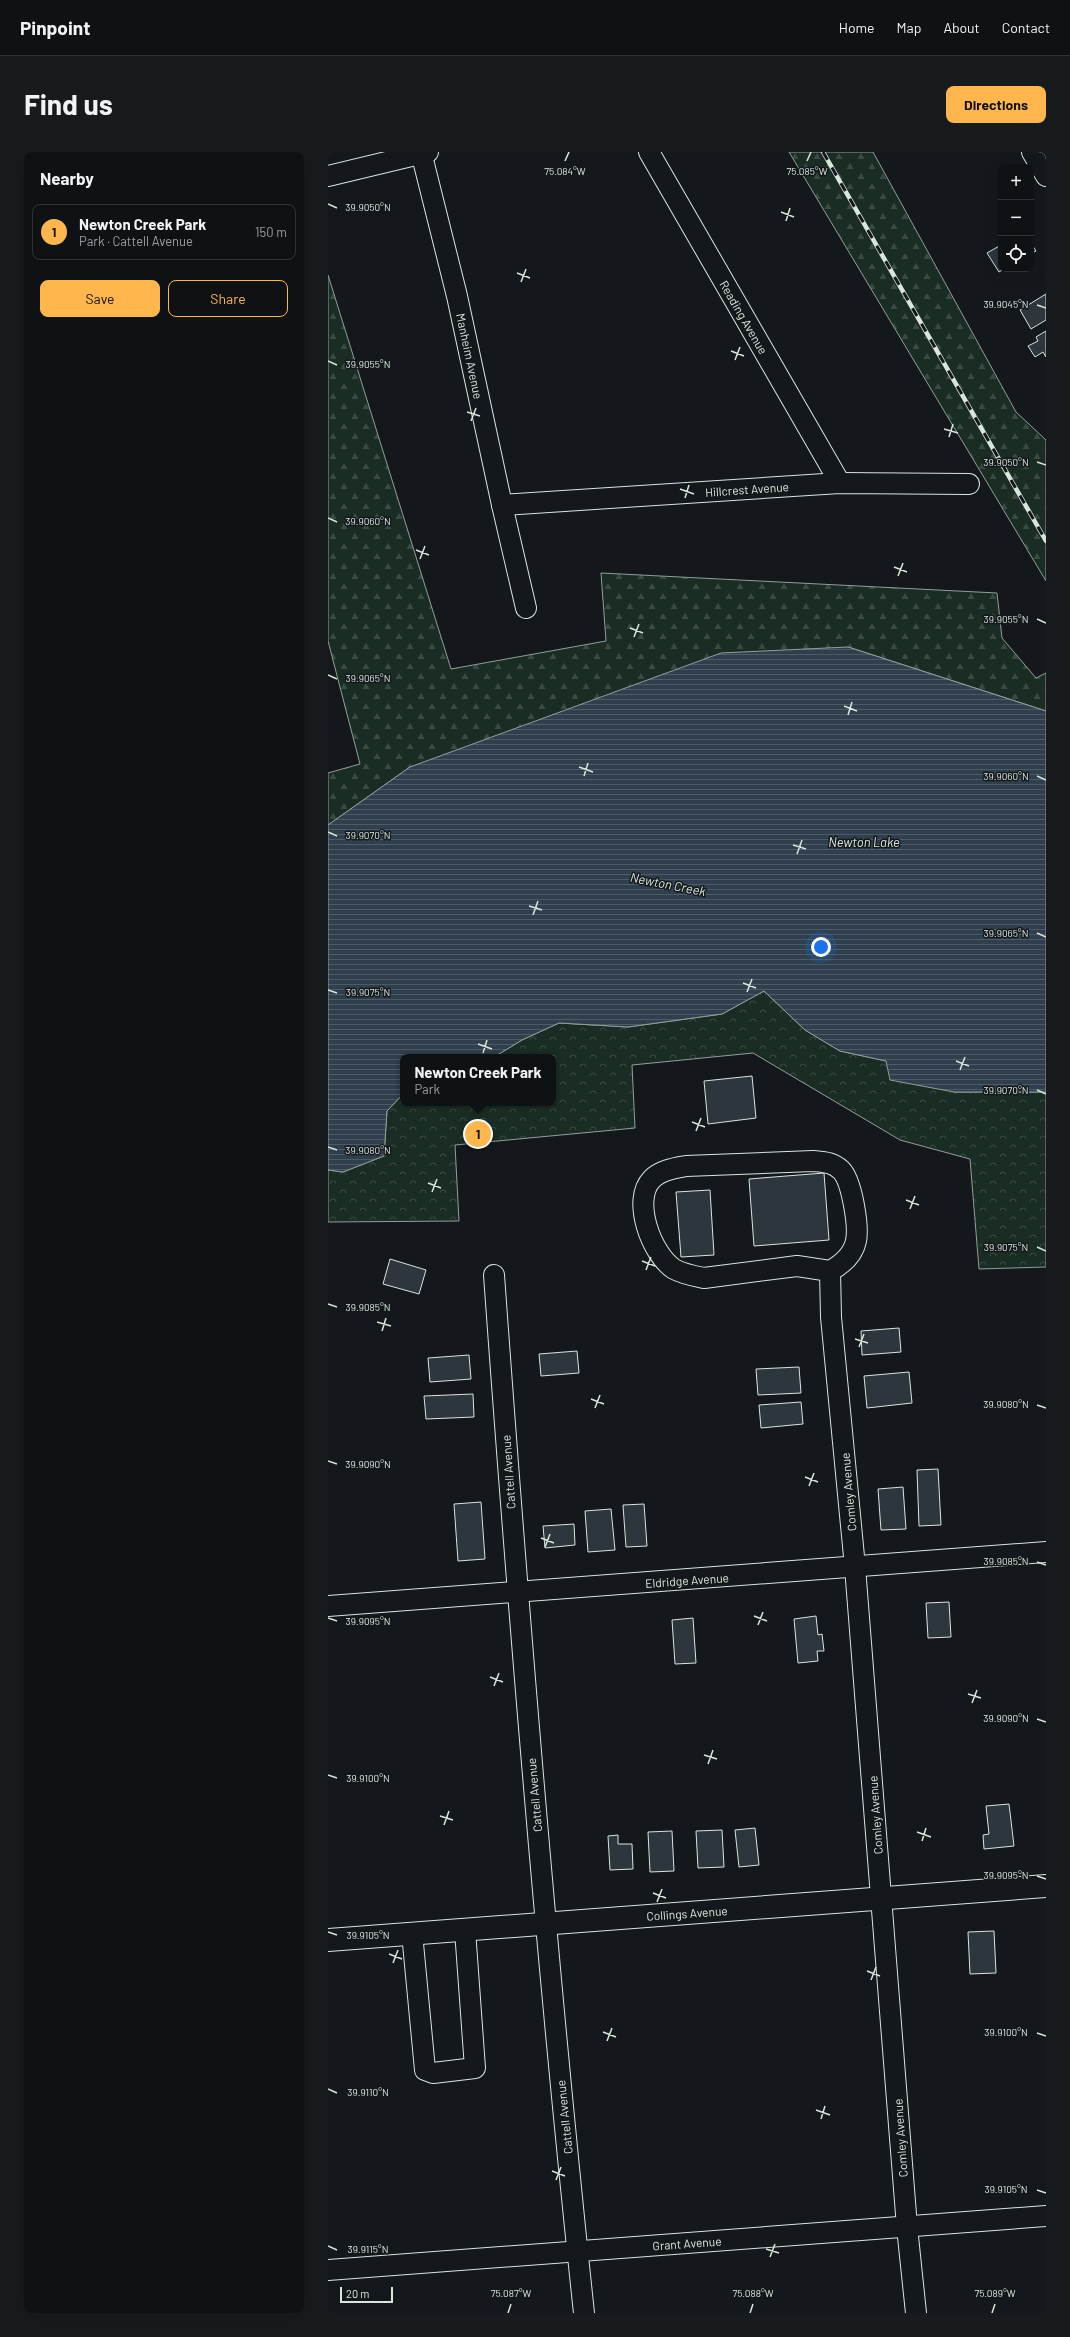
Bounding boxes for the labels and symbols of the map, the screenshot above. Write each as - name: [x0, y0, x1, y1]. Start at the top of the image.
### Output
- text: 75.084°W: [544, 165, 586, 177]
- text: 75.085°W: [787, 165, 828, 177]
- text: 39.9050°N: [345, 201, 391, 213]
- street label: Reading Avenue: [717, 278, 771, 356]
- text: 39.9045°N: [983, 298, 1029, 310]
- street label: Manheim Avenue: [454, 312, 486, 400]
- text: 39.9055°N: [346, 358, 390, 370]
- text: 39.9050°N: [983, 456, 1029, 468]
- street label: Hillcrest Avenue: [705, 479, 789, 499]
- text: 39.9060°N: [345, 515, 391, 527]
- text: 39.9055°N: [984, 613, 1028, 625]
- text: 39.9065°N: [346, 672, 390, 684]
- text: 39.9060°N: [983, 770, 1029, 782]
- text: 39.9070°N: [346, 829, 390, 841]
- water label: Newton Lake: [828, 834, 900, 850]
- water label: Newton Creek: [629, 869, 708, 899]
- text: 39.9065°N: [984, 927, 1028, 939]
- your location: [811, 937, 831, 957]
- text: 39.9075°N: [346, 986, 390, 998]
- text: 39.9070°N: [984, 1084, 1028, 1096]
- pin: 1: [465, 1119, 491, 1149]
- text: 39.9080°N: [345, 1144, 391, 1156]
- text: 39.9075°N: [984, 1241, 1028, 1253]
- text: 39.9085°N: [346, 1301, 390, 1313]
- text: 39.9080°N: [983, 1398, 1029, 1410]
- street label: Cattell Avenue: [498, 1434, 518, 1510]
- street label: Comley Avenue: [838, 1452, 858, 1532]
- text: 39.9090°N: [345, 1458, 391, 1470]
- text: 39.9085°N: [984, 1555, 1028, 1567]
- street label: Eldridge Avenue: [645, 1570, 729, 1590]
- text: 39.9095°N: [346, 1615, 390, 1627]
- text: 39.9090°N: [983, 1712, 1029, 1724]
- street label: Cattell Avenue: [524, 1757, 544, 1833]
- text: 39.9100°N: [346, 1772, 390, 1784]
- street label: Comley Avenue: [865, 1775, 885, 1855]
- text: 39.9095°N: [984, 1869, 1028, 1881]
- street label: Collings Avenue: [646, 1903, 728, 1923]
- text: 39.9105°N: [346, 1929, 390, 1941]
- text: 39.9100°N: [984, 2026, 1028, 2038]
- street label: Cattell Avenue: [553, 2079, 575, 2155]
- text: 39.9110°N: [347, 2086, 389, 2098]
- street label: Comley Avenue: [890, 2098, 910, 2178]
- text: 39.9105°N: [984, 2183, 1028, 2195]
- street label: Grant Avenue: [652, 2234, 722, 2252]
- text: 39.9115°N: [348, 2243, 388, 2255]
- scale bar: [340, 2285, 393, 2304]
- text: 75.087°W: [491, 2287, 531, 2299]
- text: 75.088°W: [733, 2287, 774, 2299]
- text: 75.089°W: [975, 2287, 1016, 2299]

